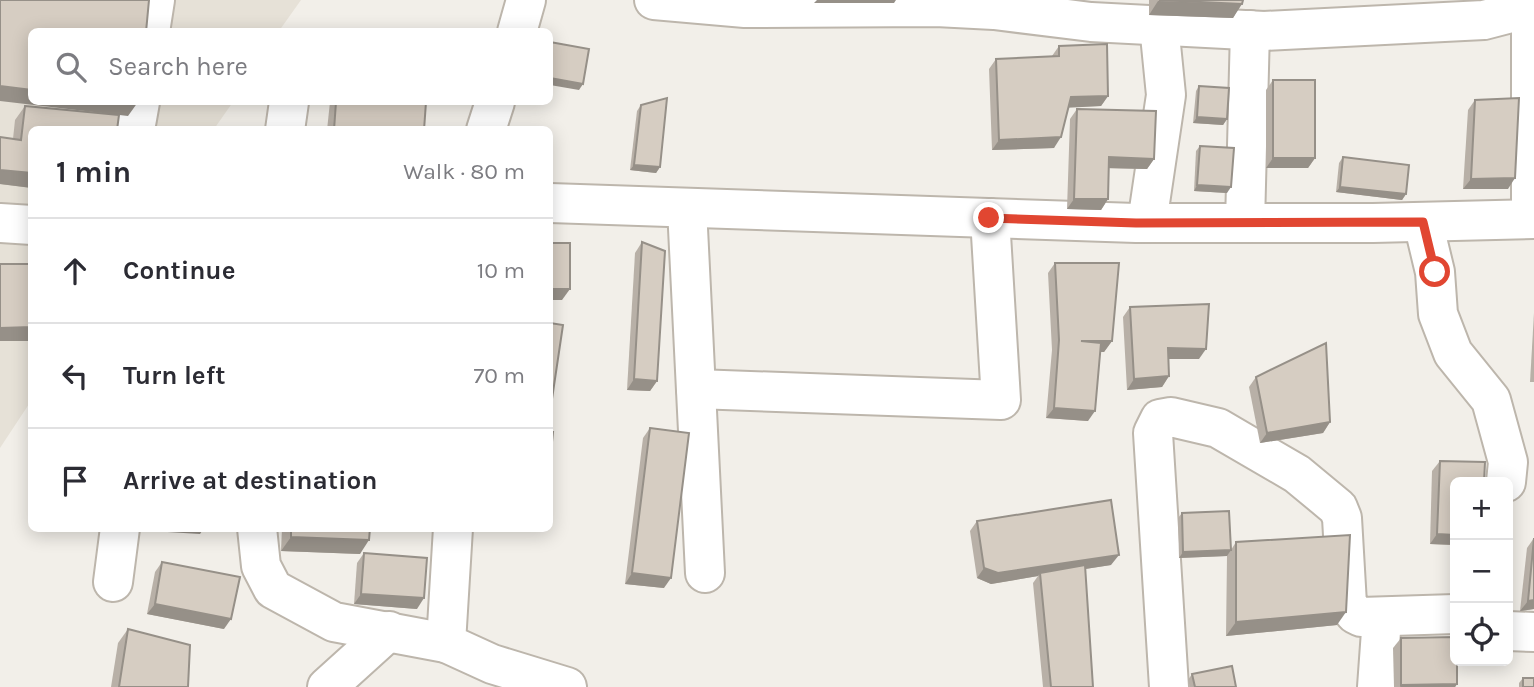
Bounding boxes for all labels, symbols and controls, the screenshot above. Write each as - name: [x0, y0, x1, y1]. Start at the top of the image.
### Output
- search box: [28, 28, 553, 105]
- icon: search: [52, 48, 90, 86]
- text: Search here: [108, 51, 248, 82]
- text: 1 min: [56, 154, 131, 190]
- text: Walk · 80 m: [403, 158, 525, 185]
- route end: [973, 202, 1004, 233]
- icon: ahead: [56, 252, 94, 290]
- text: Continue: [123, 255, 235, 286]
- route start: [1419, 256, 1450, 287]
- text: 10 m: [477, 257, 525, 284]
- icon: left: [56, 357, 94, 395]
- text: Turn left: [123, 360, 225, 391]
- text: 70 m: [474, 362, 525, 389]
- icon: arrive: [56, 462, 94, 500]
- text: Arrive at destination: [123, 465, 377, 496]
- map controls: [1450, 477, 1513, 666]
- button: +: [1450, 477, 1513, 540]
- button: −: [1450, 540, 1513, 603]
- button: locate: [1450, 603, 1513, 666]

